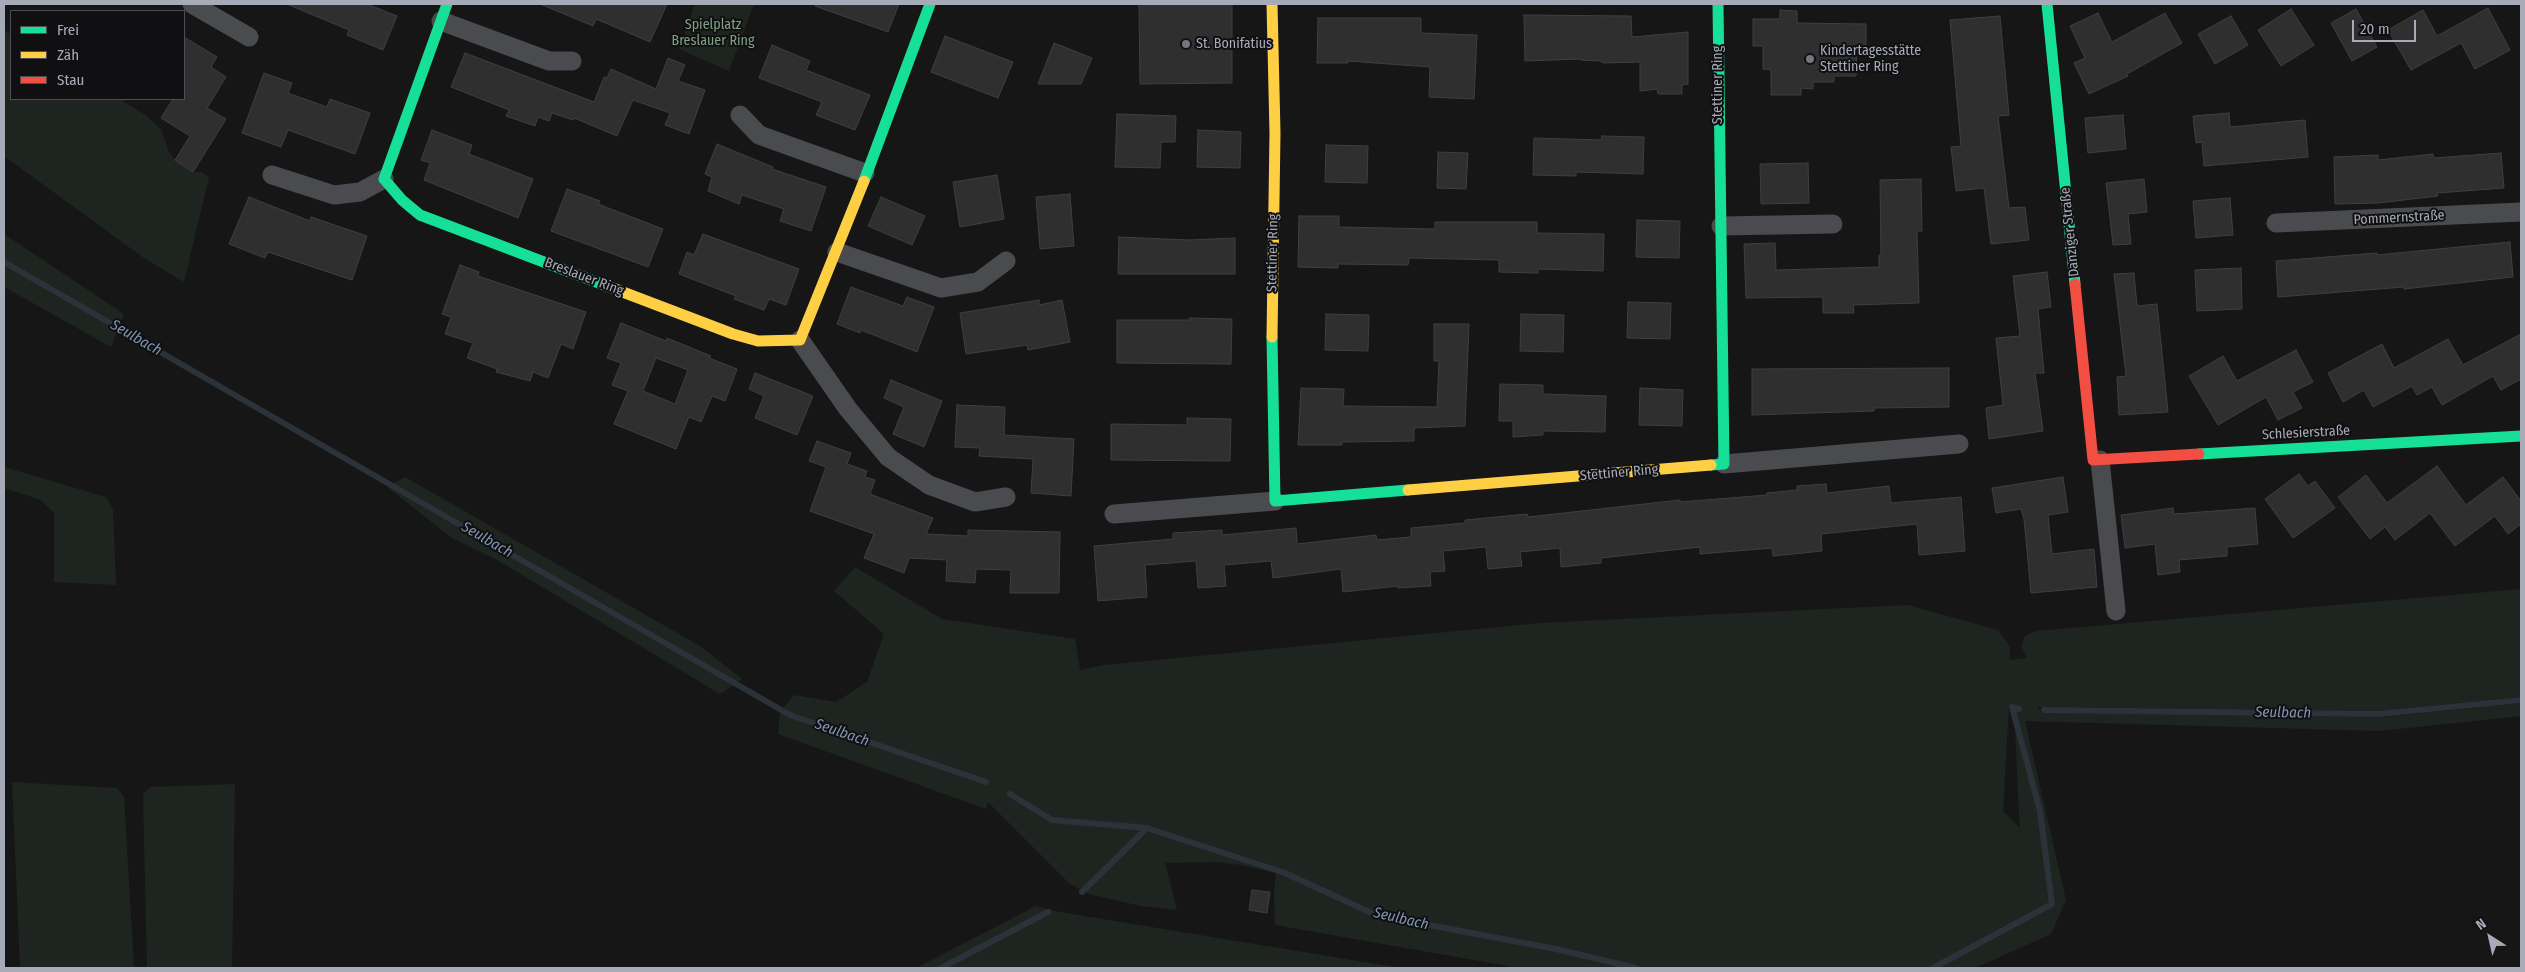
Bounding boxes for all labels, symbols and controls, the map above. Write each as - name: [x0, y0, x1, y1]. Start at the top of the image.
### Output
- legend: [10, 10, 185, 100]
- scale bar: [2355, 10, 2419, 42]
- park label: Spielplatz Breslauer Ring: [671, 17, 755, 49]
- text: 20 m: [2360, 20, 2390, 38]
- text: Frei: [57, 21, 79, 39]
- place label: St. Bonifatius: [1196, 36, 1272, 52]
- marker: St. Bonifatius: [1180, 38, 1192, 50]
- place label: Kindertagesstätte Stettiner Ring: [1820, 43, 1921, 75]
- text: Zäh: [57, 46, 79, 64]
- street label: Stettiner Ring: [1710, 46, 1726, 124]
- marker: Kindertagesstätte Stettiner Ring: [1804, 53, 1816, 65]
- text: Stau: [57, 71, 84, 89]
- street label: Danziger Straße: [2057, 186, 2083, 278]
- street label: Pommernstraße: [2353, 207, 2445, 229]
- street label: Stettiner Ring: [1264, 214, 1282, 292]
- street label: Breslauer Ring: [542, 254, 626, 300]
- water label: Seulbach: [107, 316, 165, 360]
- street label: Schlesierstraße: [2261, 422, 2351, 444]
- street label: Stettiner Ring: [1579, 461, 1659, 485]
- water label: Seulbach: [458, 518, 516, 562]
- water label: Seulbach: [2255, 704, 2311, 722]
- water label: Seulbach: [813, 715, 871, 751]
- water label: Seulbach: [1372, 904, 1430, 934]
- north arrow: [2465, 912, 2515, 962]
- text: N: [2473, 915, 2489, 934]

